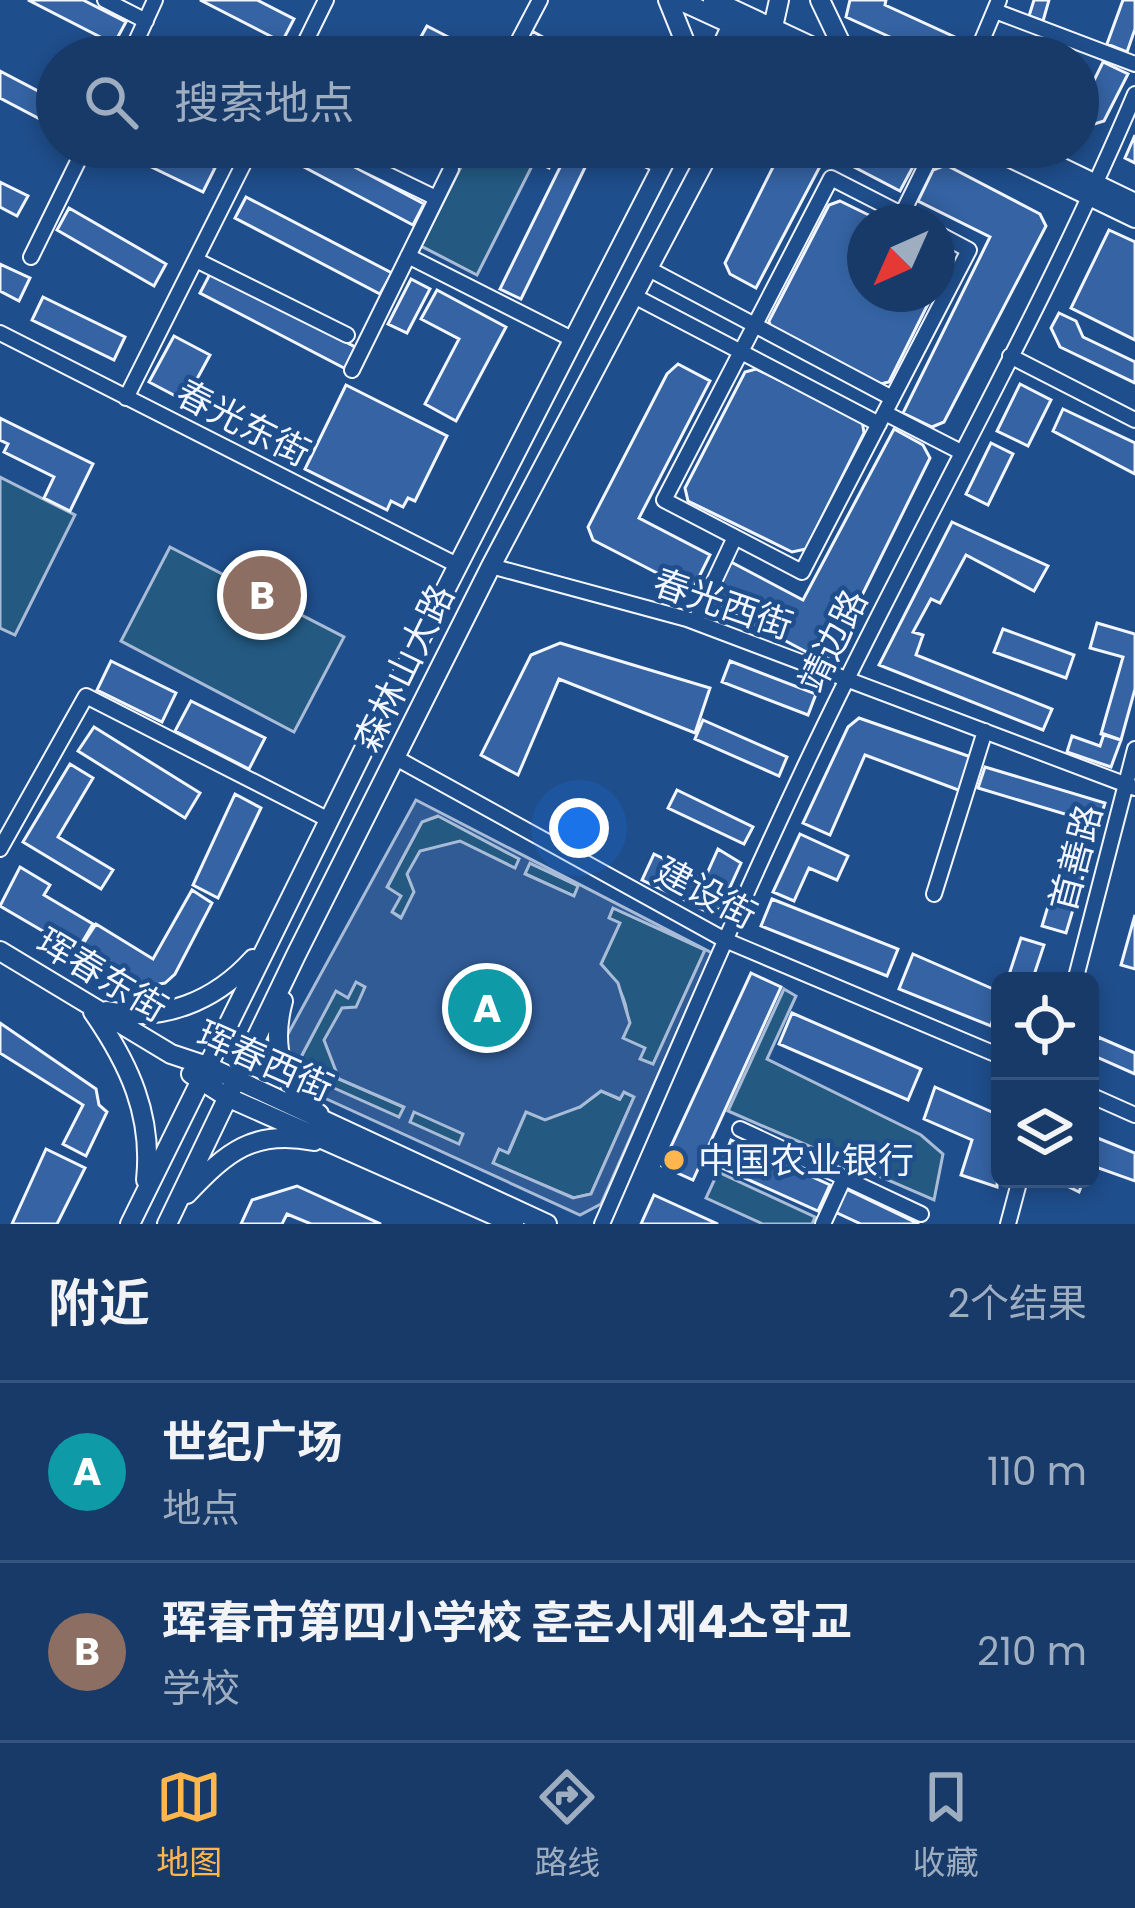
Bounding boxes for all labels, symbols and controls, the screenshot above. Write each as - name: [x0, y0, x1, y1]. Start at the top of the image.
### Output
- search box: [36, 36, 1099, 168]
- icon: search: [78, 69, 144, 135]
- text: 搜索地点: [174, 72, 354, 135]
- north arrow: [847, 204, 955, 312]
- street label: 春光东街: [167, 368, 319, 478]
- pin: B: [223, 550, 301, 640]
- street label: 春光西街: [647, 556, 799, 652]
- street label: 森林山大路: [342, 576, 466, 760]
- street label: 靖边路: [786, 581, 880, 701]
- your location: [549, 798, 609, 858]
- street label: 首善路: [1037, 799, 1115, 917]
- street label: 建设街: [646, 845, 766, 941]
- street label: 珲春东街: [27, 916, 177, 1034]
- pin: A: [448, 963, 526, 1053]
- map controls: [991, 972, 1099, 1188]
- button: locate: [991, 972, 1099, 1080]
- street label: 珲春西街: [189, 1008, 341, 1114]
- button: layers: [991, 1080, 1099, 1188]
- place label: 中国农业银行: [698, 1135, 914, 1186]
- marker: 中国农业银行: [661, 1147, 687, 1173]
- text: 附近: [48, 1267, 150, 1339]
- text: 2个结果: [948, 1276, 1087, 1331]
- text: 世纪广场: [162, 1411, 342, 1474]
- text: A: [73, 1444, 101, 1499]
- text: 110 m: [987, 1444, 1087, 1499]
- text: 地点: [162, 1481, 240, 1536]
- text: 珲春市第四小学校 훈춘시제4소학교: [162, 1591, 852, 1654]
- text: B: [74, 1624, 100, 1679]
- text: 210 m: [977, 1624, 1087, 1679]
- text: 学校: [162, 1661, 240, 1716]
- tab: 地图: [156, 1764, 222, 1888]
- tab: 路线: [534, 1764, 600, 1888]
- tab: 收藏: [913, 1764, 979, 1888]

